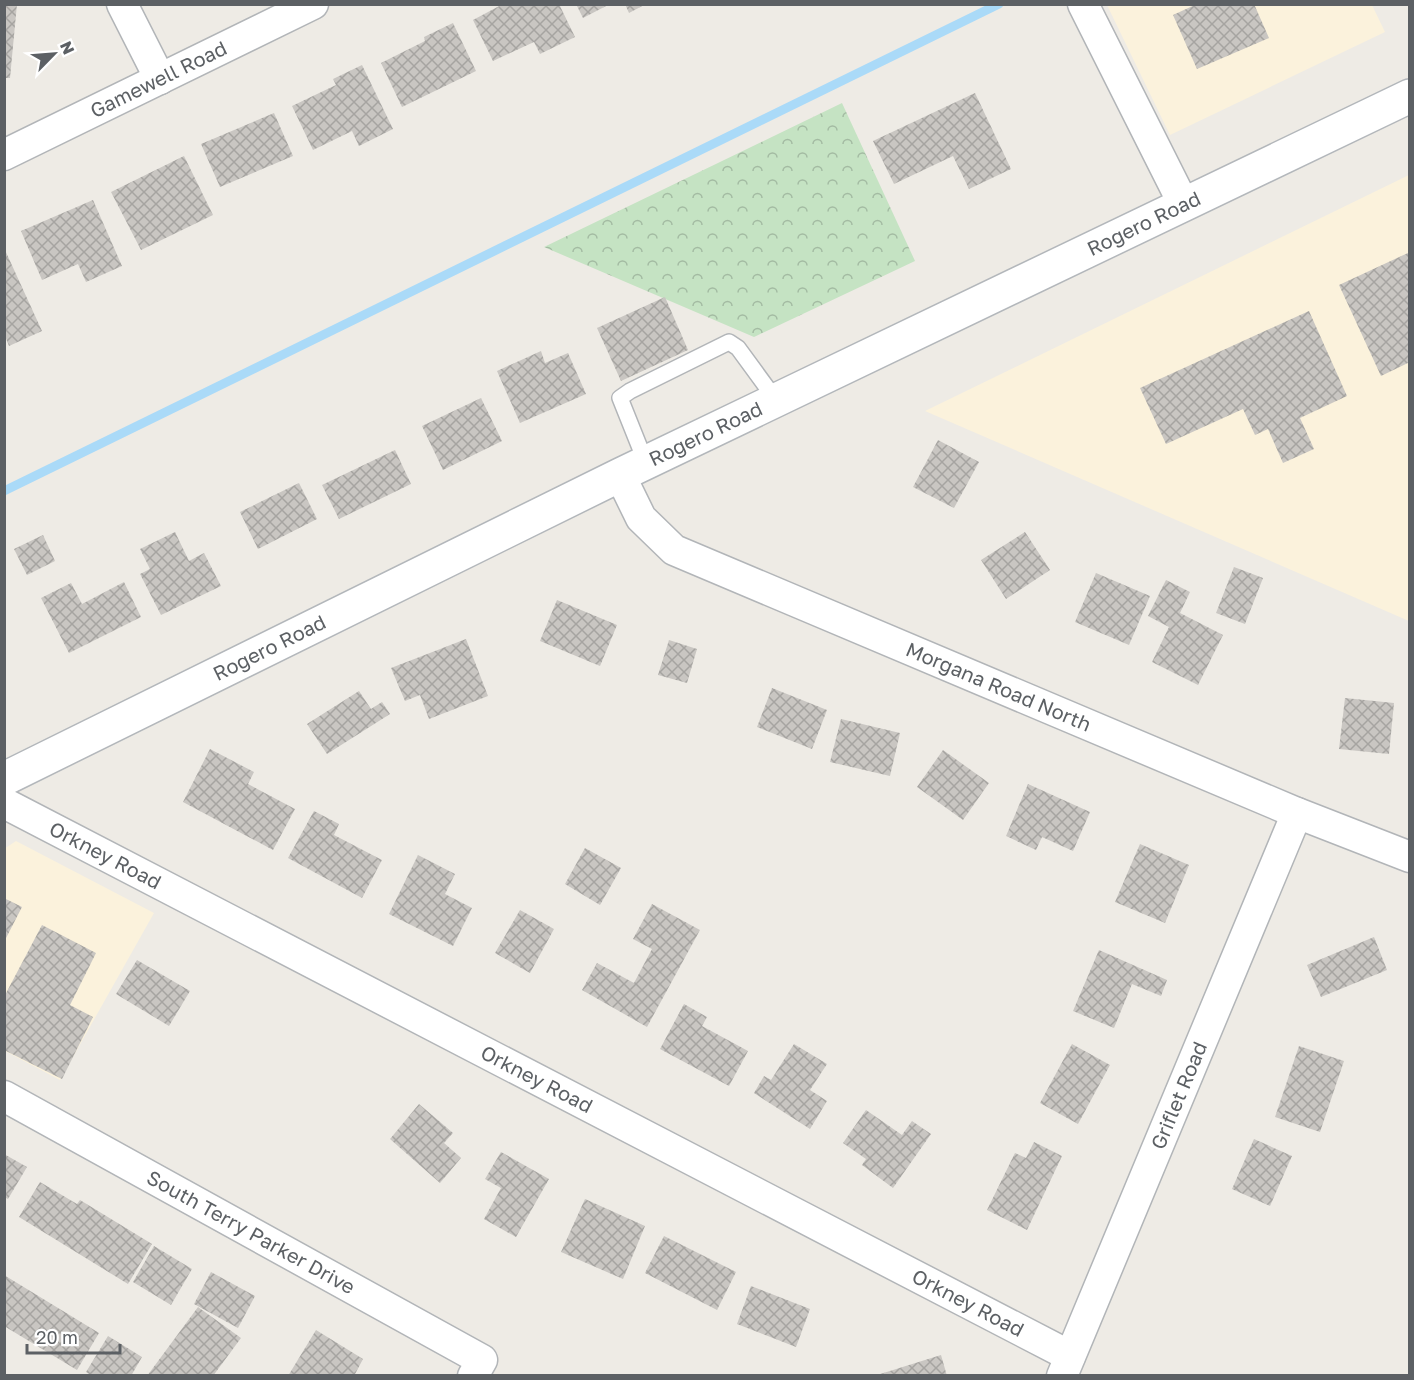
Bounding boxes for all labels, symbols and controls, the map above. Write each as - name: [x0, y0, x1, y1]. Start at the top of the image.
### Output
- north arrow: [24, 24, 84, 84]
- street label: Gamewell Road: [86, 35, 230, 122]
- text: N: [56, 38, 79, 57]
- street label: Rogero Road: [1083, 185, 1204, 260]
- street label: Rogero Road: [645, 396, 766, 470]
- street label: Rogero Road: [209, 609, 329, 685]
- street label: Morgana Road North: [903, 636, 1095, 736]
- street label: Orkney Road: [46, 816, 166, 894]
- street label: Griflet Road: [1145, 1038, 1211, 1153]
- street label: Orkney Road: [477, 1040, 597, 1117]
- street label: South Terry Parker Drive: [143, 1164, 359, 1298]
- street label: Orkney Road: [908, 1263, 1028, 1341]
- scale bar: [27, 1317, 120, 1355]
- text: 20 m: [36, 1326, 78, 1348]

